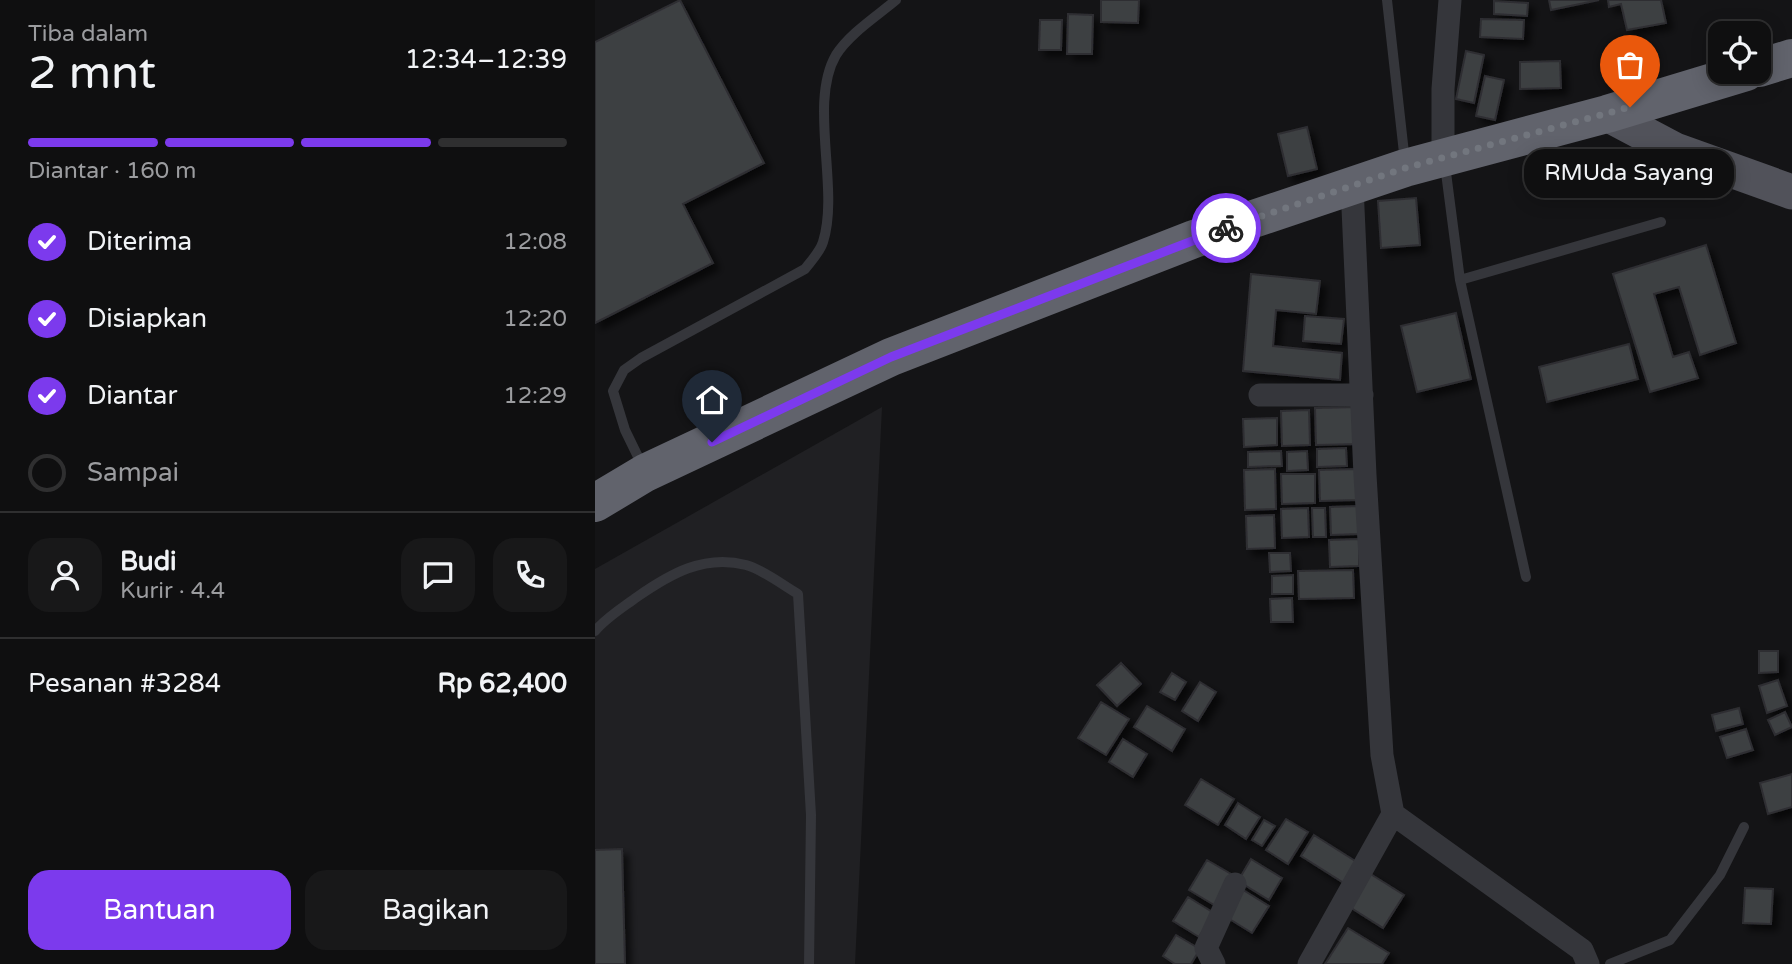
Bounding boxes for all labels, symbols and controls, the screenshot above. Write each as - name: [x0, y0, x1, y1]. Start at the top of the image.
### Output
- text: Tiba dalam: [28, 20, 148, 48]
- map controls: [1708, 21, 1771, 84]
- button: locate: [1708, 21, 1771, 84]
- pin: [1600, 35, 1660, 107]
- text: 12:34–12:39: [405, 44, 567, 75]
- text: 2 mnt: [28, 46, 156, 101]
- icon: bag: [1611, 46, 1649, 84]
- callout: RMUda Sayang: [1525, 149, 1735, 198]
- text: Diantar · 160 m: [28, 157, 196, 185]
- text: RMUda Sayang: [1544, 159, 1714, 187]
- courier: [1191, 193, 1261, 263]
- icon: bike: [1207, 209, 1245, 247]
- icon: check: [28, 223, 66, 261]
- text: Diterima: [87, 226, 192, 257]
- text: 12:08: [503, 228, 567, 256]
- icon: check: [28, 300, 66, 338]
- text: Disiapkan: [87, 303, 207, 334]
- text: 12:20: [503, 305, 567, 333]
- pin: [682, 370, 742, 442]
- icon: check: [28, 377, 66, 415]
- text: Diantar: [87, 380, 177, 411]
- icon: home: [693, 381, 731, 419]
- text: 12:29: [503, 382, 567, 410]
- text: Sampai: [87, 457, 179, 488]
- button: person: [28, 538, 102, 612]
- button: chat: [401, 538, 475, 612]
- button: phone: [493, 538, 567, 612]
- text: Budi: [120, 546, 177, 577]
- text: Kurir · 4.4: [120, 577, 225, 605]
- text: Pesanan #3284: [28, 668, 221, 699]
- text: Rp 62,400: [437, 668, 567, 699]
- button: Bantuan: [28, 870, 291, 950]
- button: Bagikan: [305, 870, 567, 950]

